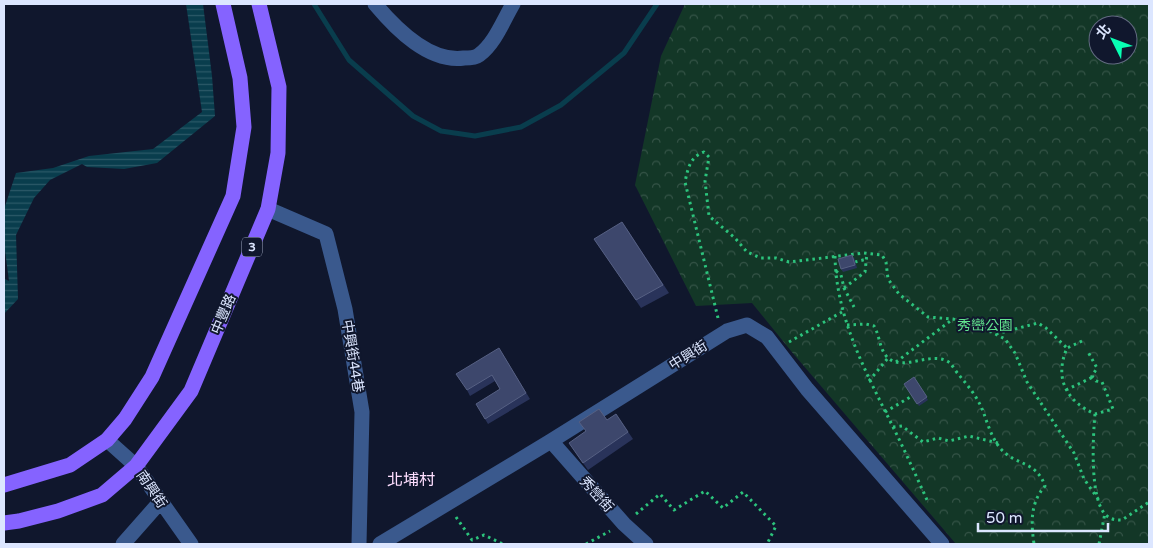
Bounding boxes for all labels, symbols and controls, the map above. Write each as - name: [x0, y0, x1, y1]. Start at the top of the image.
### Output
- north arrow: [1088, 15, 1138, 65]
- text: 北: [1093, 21, 1115, 43]
- road number: 3: [242, 238, 262, 256]
- street label: 中豐路: [207, 292, 239, 337]
- park label: 秀巒公園: [957, 317, 1013, 334]
- street label: 中興街44巷: [338, 318, 367, 394]
- street label: 中興街: [666, 337, 711, 374]
- street label: 南興街: [133, 467, 170, 511]
- district label: 北埔村: [387, 470, 435, 490]
- street label: 秀巒街: [576, 473, 617, 516]
- scale bar: [978, 500, 1108, 532]
- text: 50 m: [986, 509, 1023, 527]

